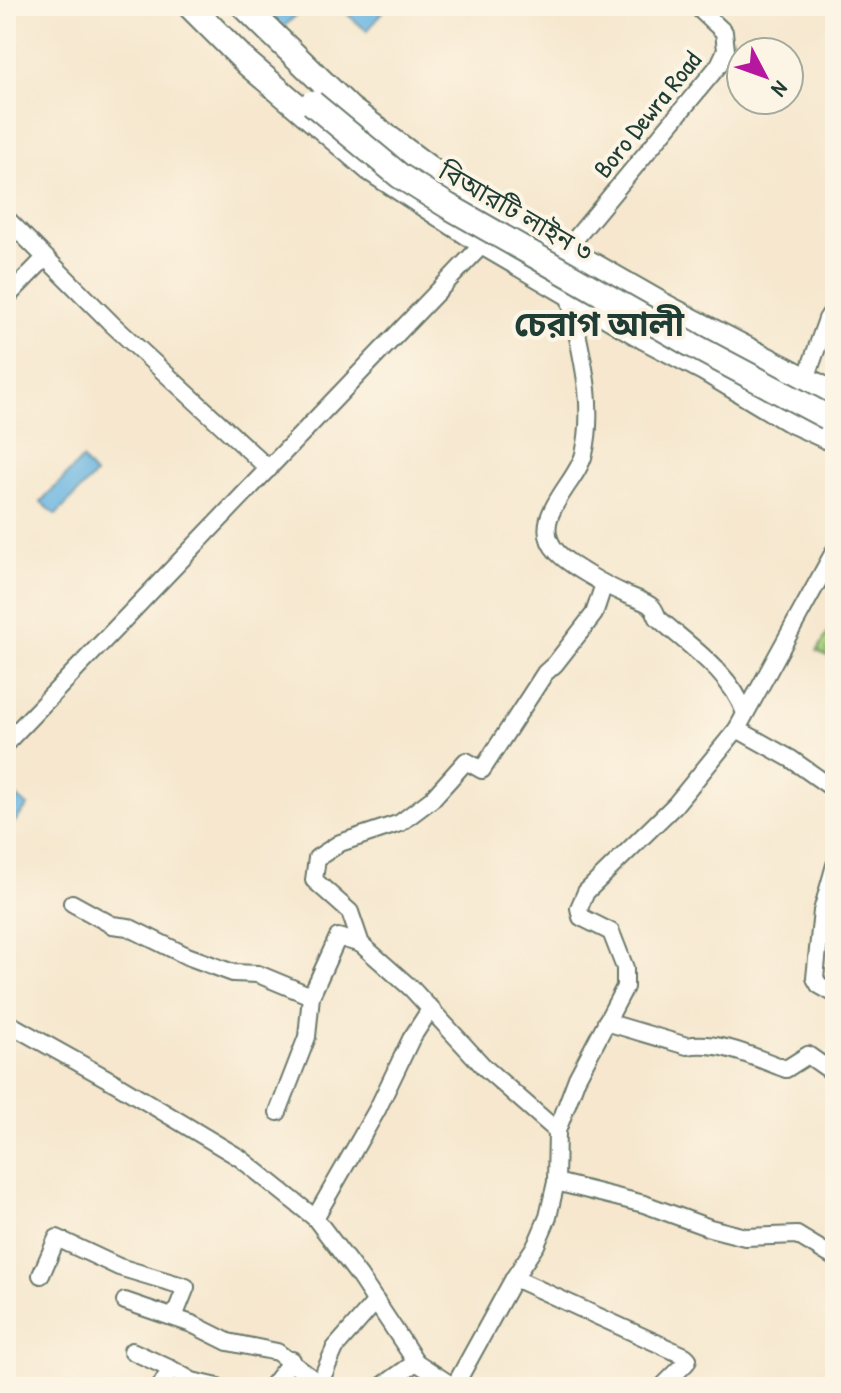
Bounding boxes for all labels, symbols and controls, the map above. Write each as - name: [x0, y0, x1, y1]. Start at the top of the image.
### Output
- north arrow: [725, 36, 805, 116]
- street label: Boro Dewra Road: [585, 43, 709, 185]
- text: N: [765, 75, 795, 104]
- street label: বিআরটি লাইন ৩: [432, 152, 599, 269]
- district label: চেরাগ আলী: [514, 301, 684, 347]

